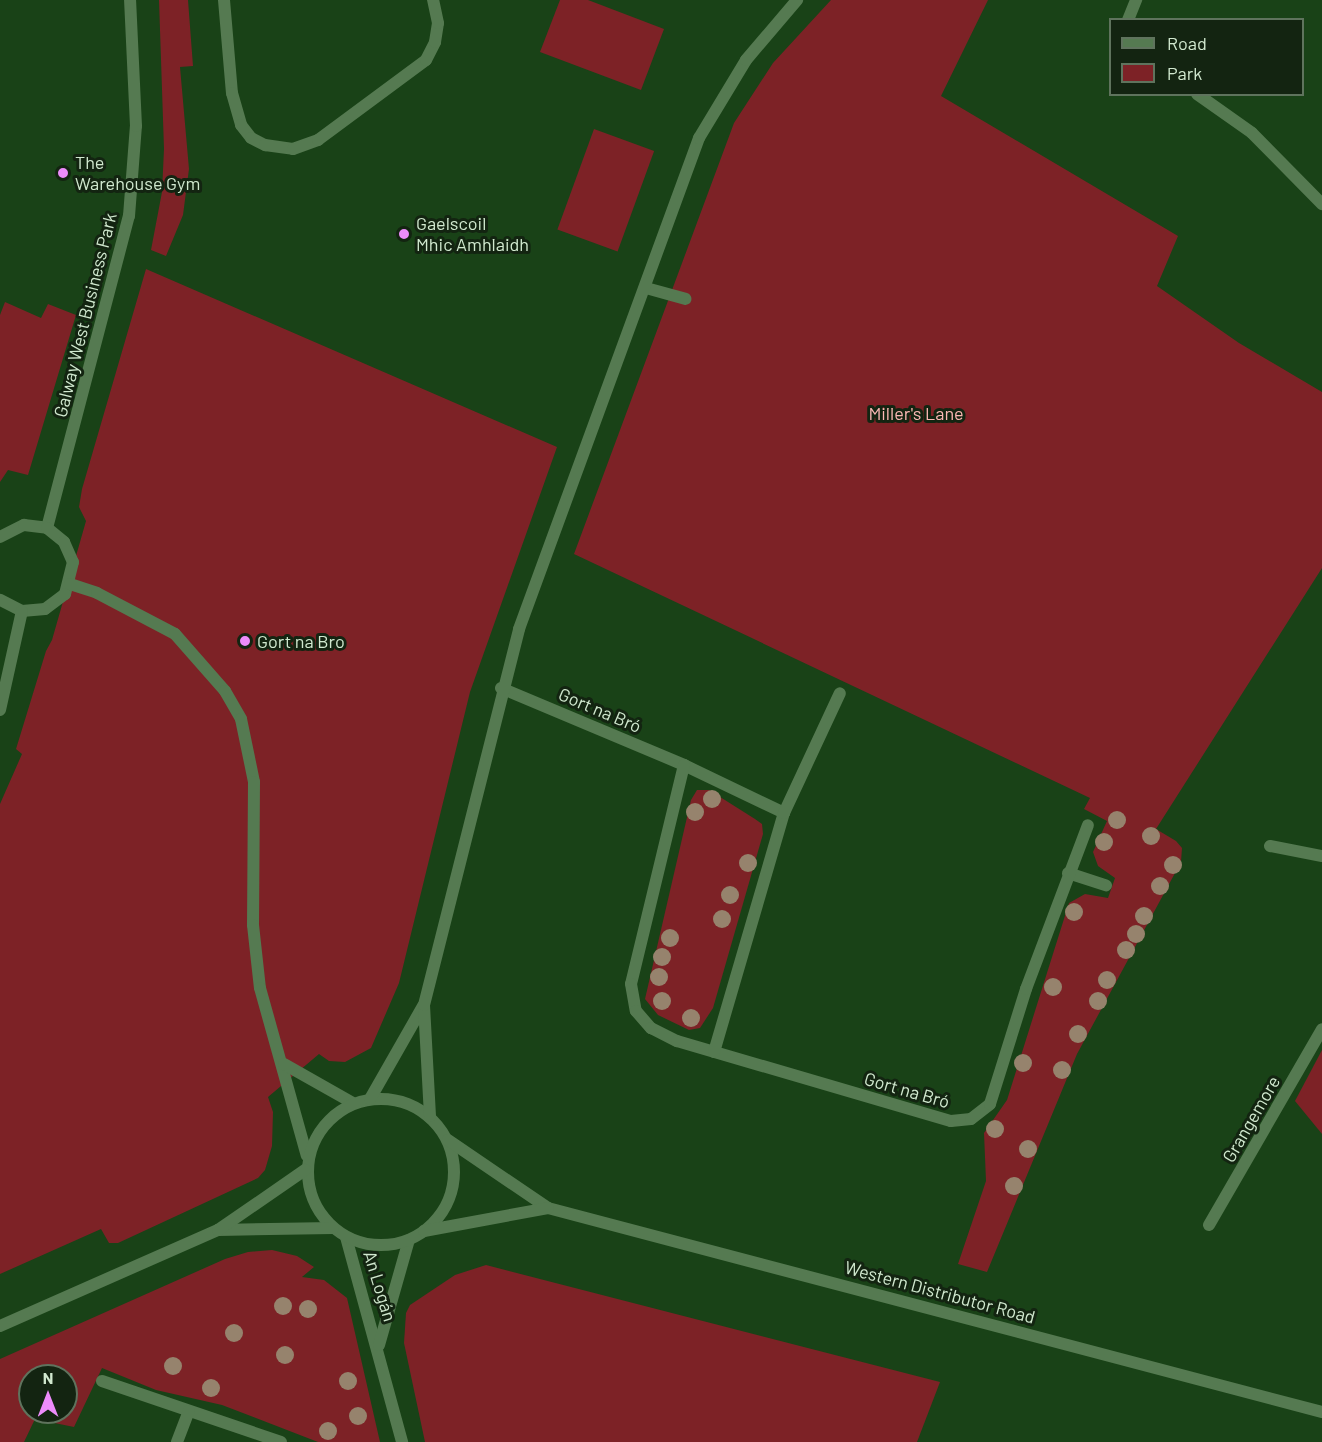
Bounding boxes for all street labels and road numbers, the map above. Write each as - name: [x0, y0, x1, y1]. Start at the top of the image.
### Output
- street label: Galway West Business Park: [49, 210, 121, 420]
- street label: Gort na Bró: [555, 683, 645, 737]
- street label: Gort na Bró: [862, 1068, 952, 1112]
- street label: Grangemore: [1218, 1072, 1284, 1166]
- street label: An Logán: [359, 1248, 401, 1324]
- street label: Western Distributor Road: [842, 1256, 1038, 1328]

